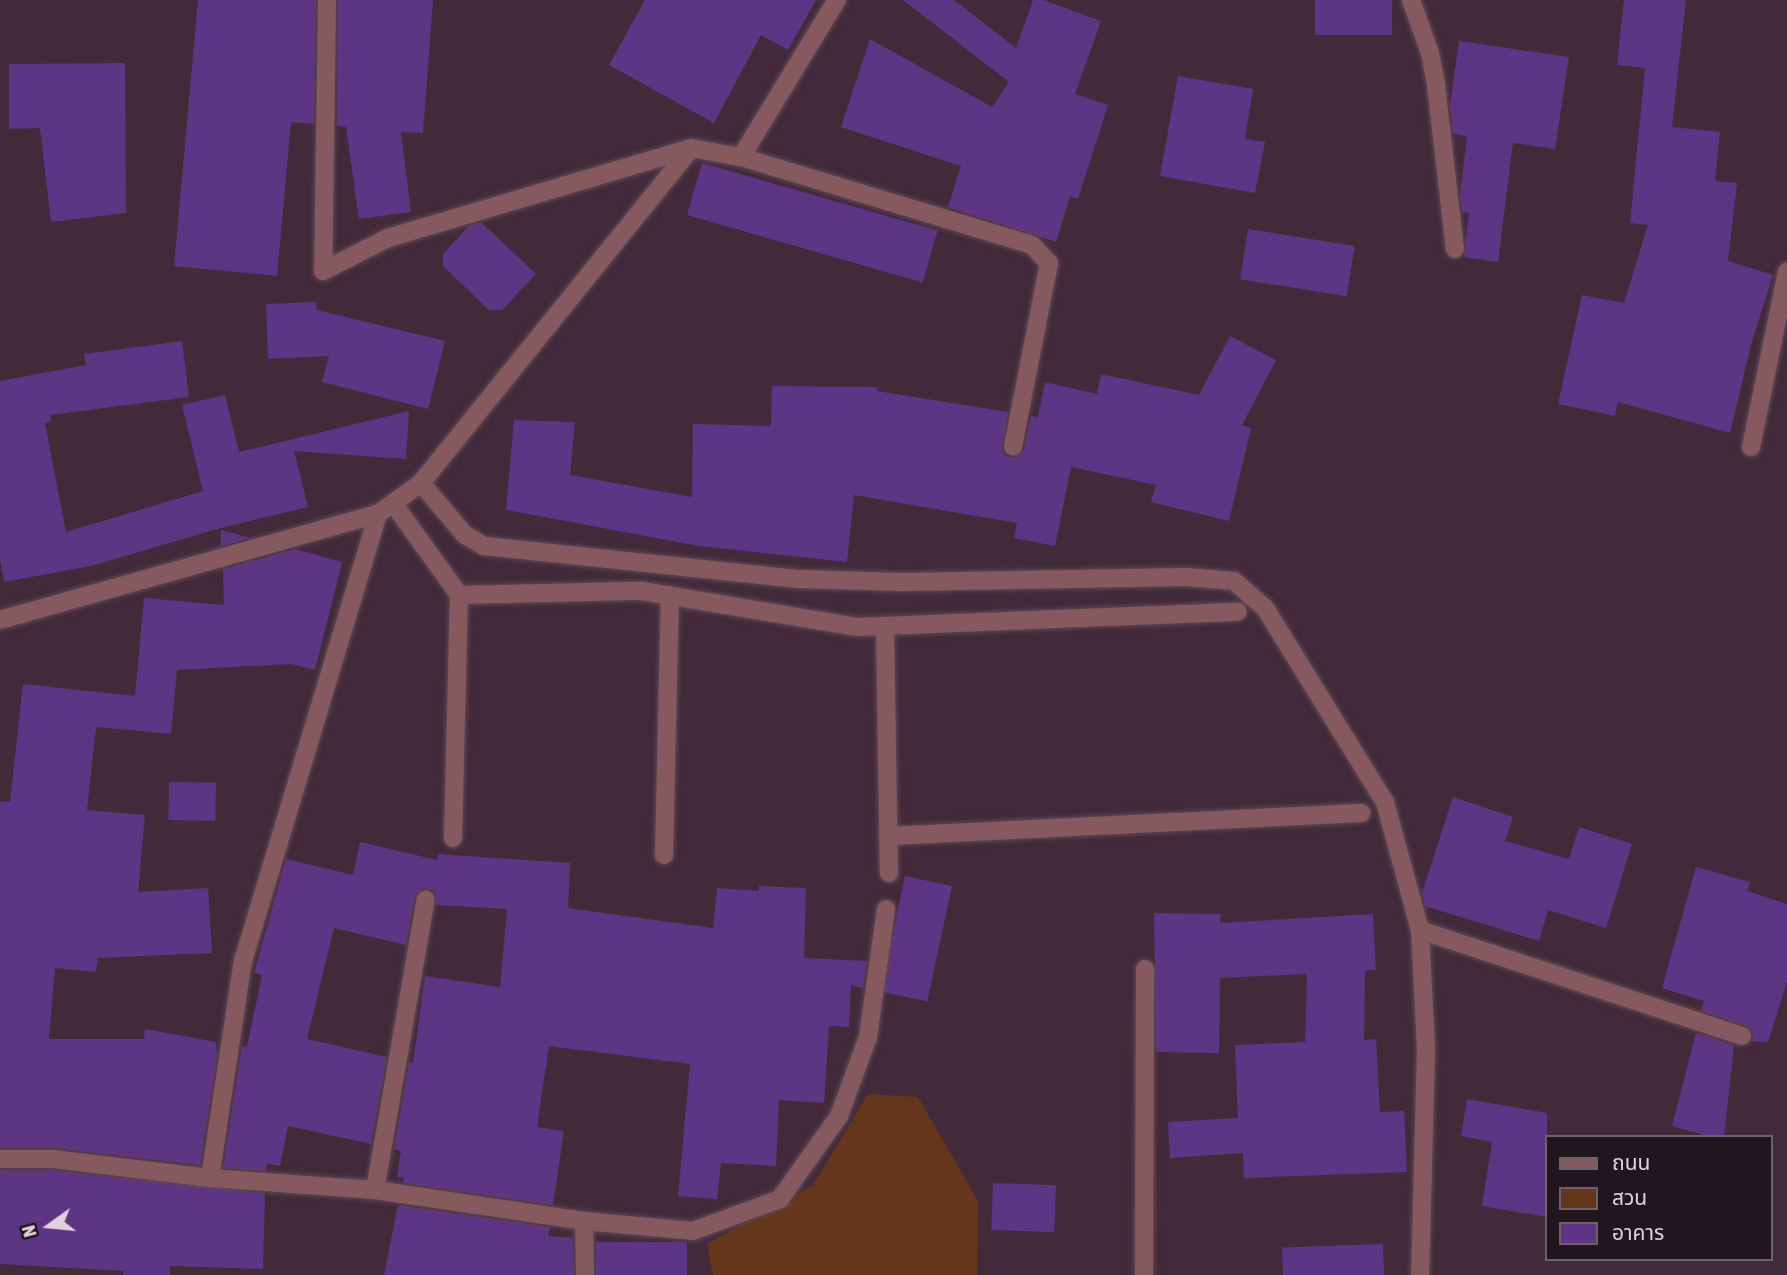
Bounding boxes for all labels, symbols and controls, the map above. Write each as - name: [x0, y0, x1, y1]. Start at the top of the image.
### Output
- legend: [1546, 1135, 1773, 1261]
- text: ถนน: [1612, 1150, 1650, 1174]
- text: สวน: [1612, 1185, 1647, 1209]
- north arrow: [14, 1191, 84, 1261]
- text: อาคาร: [1612, 1220, 1664, 1244]
- text: N: [17, 1223, 41, 1240]

